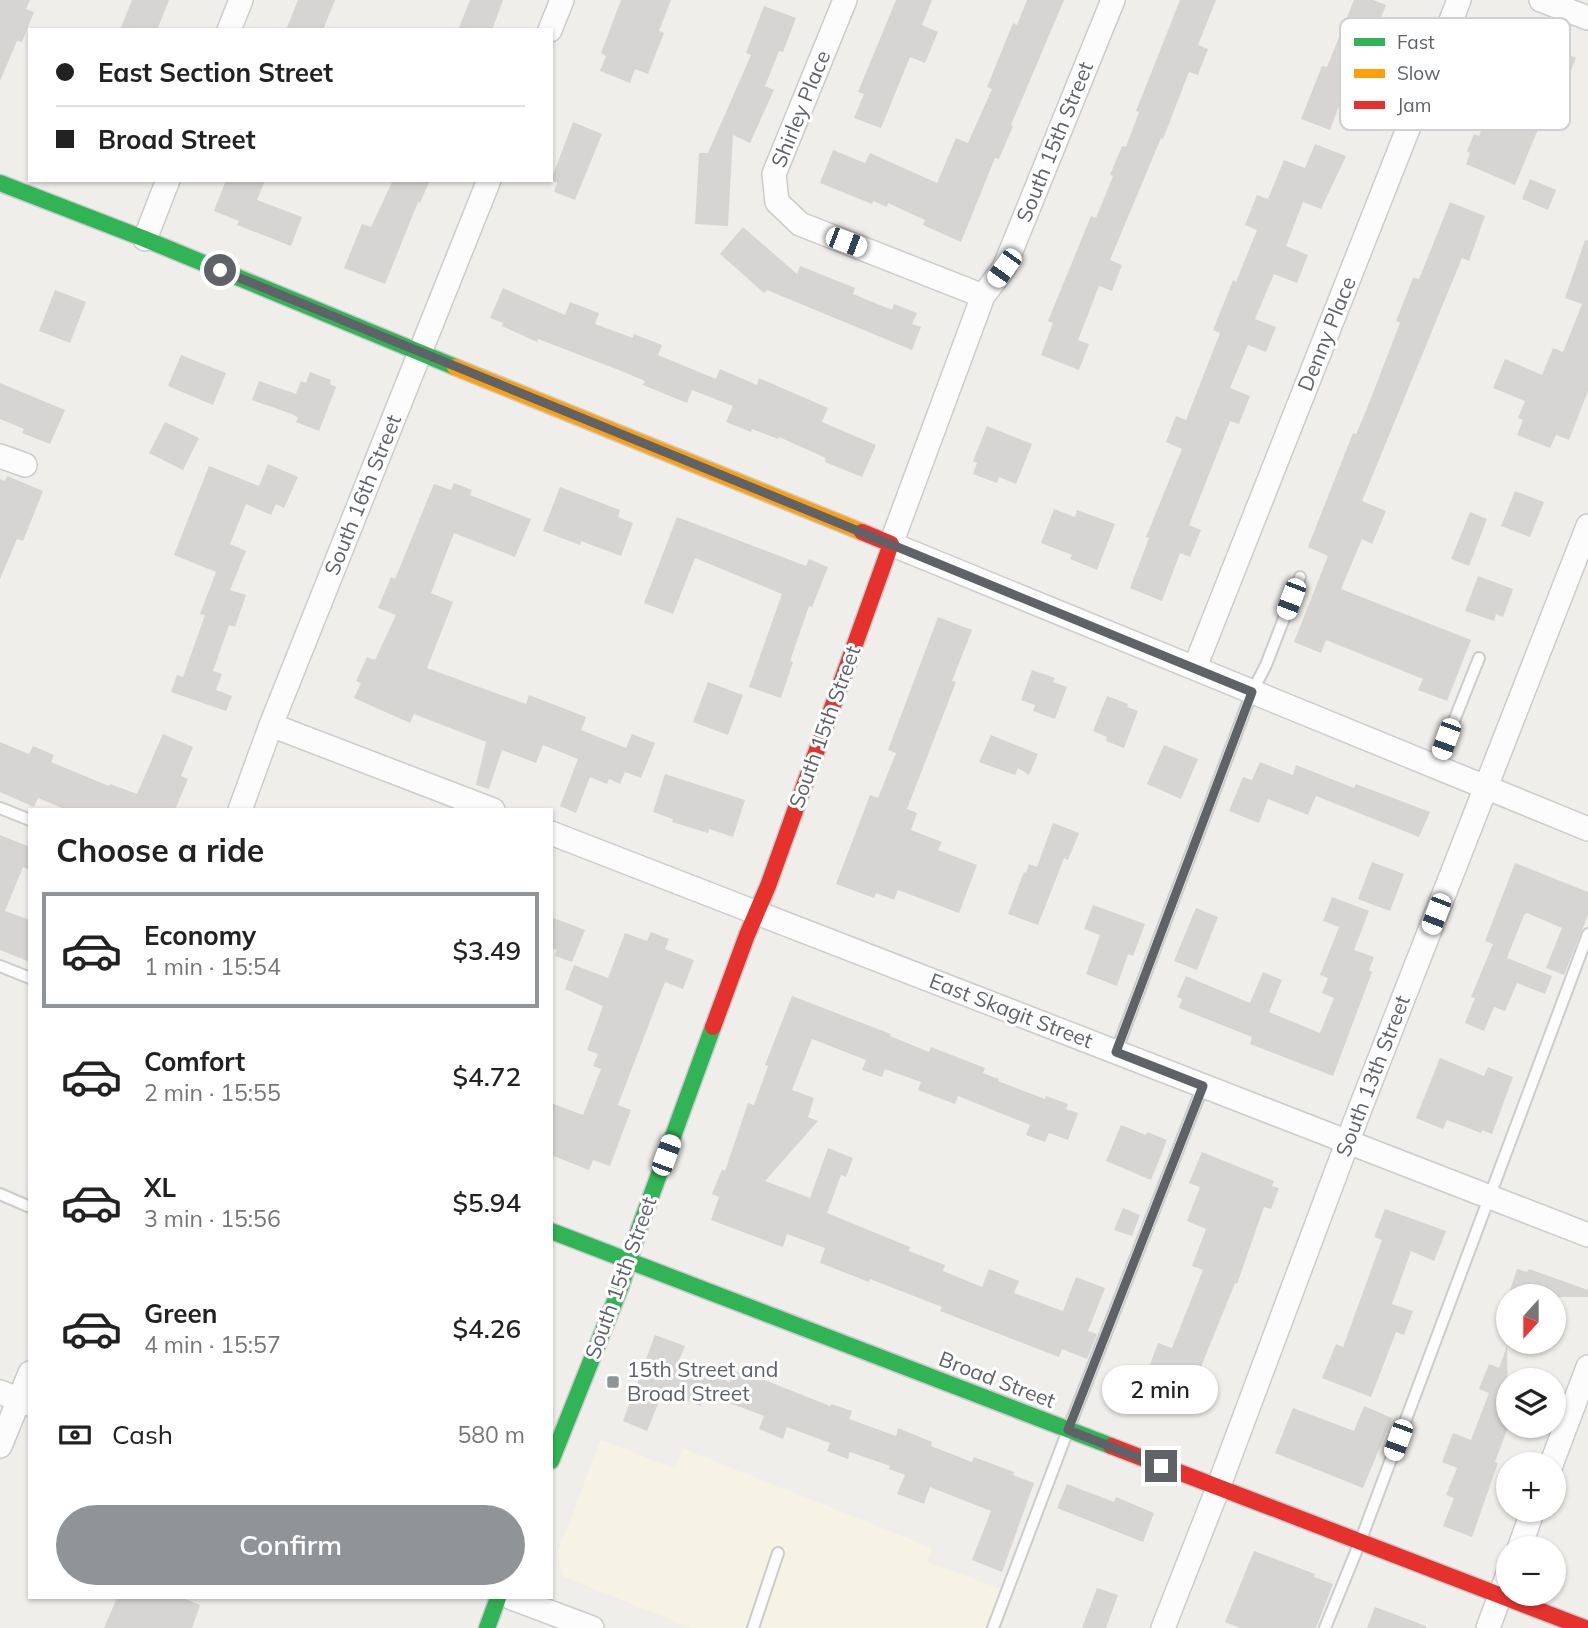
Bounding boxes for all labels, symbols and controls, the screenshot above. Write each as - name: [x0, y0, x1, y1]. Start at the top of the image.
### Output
- legend: [1340, 18, 1570, 130]
- text: Fast: [1397, 30, 1435, 54]
- street label: Shirley Place: [765, 46, 835, 171]
- text: East Section Street: [98, 56, 333, 89]
- street label: South 15th Street: [1010, 58, 1098, 226]
- text: Slow: [1397, 61, 1441, 85]
- text: Jam: [1397, 93, 1431, 117]
- text: Broad Street: [98, 123, 256, 156]
- car: [823, 225, 870, 259]
- car: [984, 245, 1025, 291]
- route start: [204, 254, 236, 286]
- street label: Denny Place: [1291, 273, 1361, 395]
- street label: South 16th Street: [318, 411, 406, 579]
- car: [1274, 576, 1309, 622]
- street label: South 15th Street: [783, 642, 865, 811]
- car: [1429, 716, 1464, 762]
- text: Choose a ride: [56, 830, 264, 870]
- car: [1419, 891, 1454, 937]
- icon: car: [60, 919, 123, 982]
- text: Economy: [144, 919, 256, 952]
- text: $3.49: [452, 934, 521, 967]
- text: 1 min · 15:54: [144, 952, 281, 981]
- street label: East Skagit Street: [926, 967, 1097, 1053]
- street label: South 13th Street: [1329, 991, 1415, 1160]
- icon: car: [60, 1045, 123, 1108]
- text: Comfort: [144, 1045, 245, 1078]
- text: $4.72: [452, 1060, 521, 1093]
- text: 2 min · 15:55: [144, 1078, 281, 1107]
- car: [649, 1132, 684, 1178]
- icon: car: [60, 1171, 123, 1234]
- text: XL: [144, 1171, 176, 1204]
- text: $5.94: [452, 1186, 521, 1219]
- street label: South 15th Street: [579, 1193, 661, 1362]
- text: 3 min · 15:56: [144, 1204, 281, 1233]
- north arrow: [1496, 1284, 1566, 1354]
- map controls: [1496, 1284, 1566, 1606]
- icon: car: [60, 1297, 123, 1360]
- text: Green: [144, 1297, 217, 1330]
- text: $4.26: [452, 1312, 521, 1345]
- text: 4 min · 15:57: [144, 1330, 281, 1359]
- street label: Broad Street: [936, 1345, 1059, 1413]
- place label: 15th Street and Broad Street: [627, 1356, 778, 1406]
- callout: 2 min: [1103, 1364, 1219, 1414]
- button: layers: [1496, 1368, 1566, 1438]
- marker: 15th Street and Broad Street: [605, 1374, 621, 1390]
- text: 2 min: [1130, 1375, 1190, 1404]
- icon: cash: [56, 1416, 94, 1454]
- car: [1381, 1417, 1416, 1463]
- text: Cash: [112, 1418, 173, 1451]
- text: 580 m: [457, 1420, 525, 1449]
- route end: [1145, 1450, 1177, 1482]
- button: +: [1496, 1452, 1566, 1522]
- button: Confirm: [56, 1505, 525, 1585]
- button: −: [1496, 1536, 1566, 1606]

